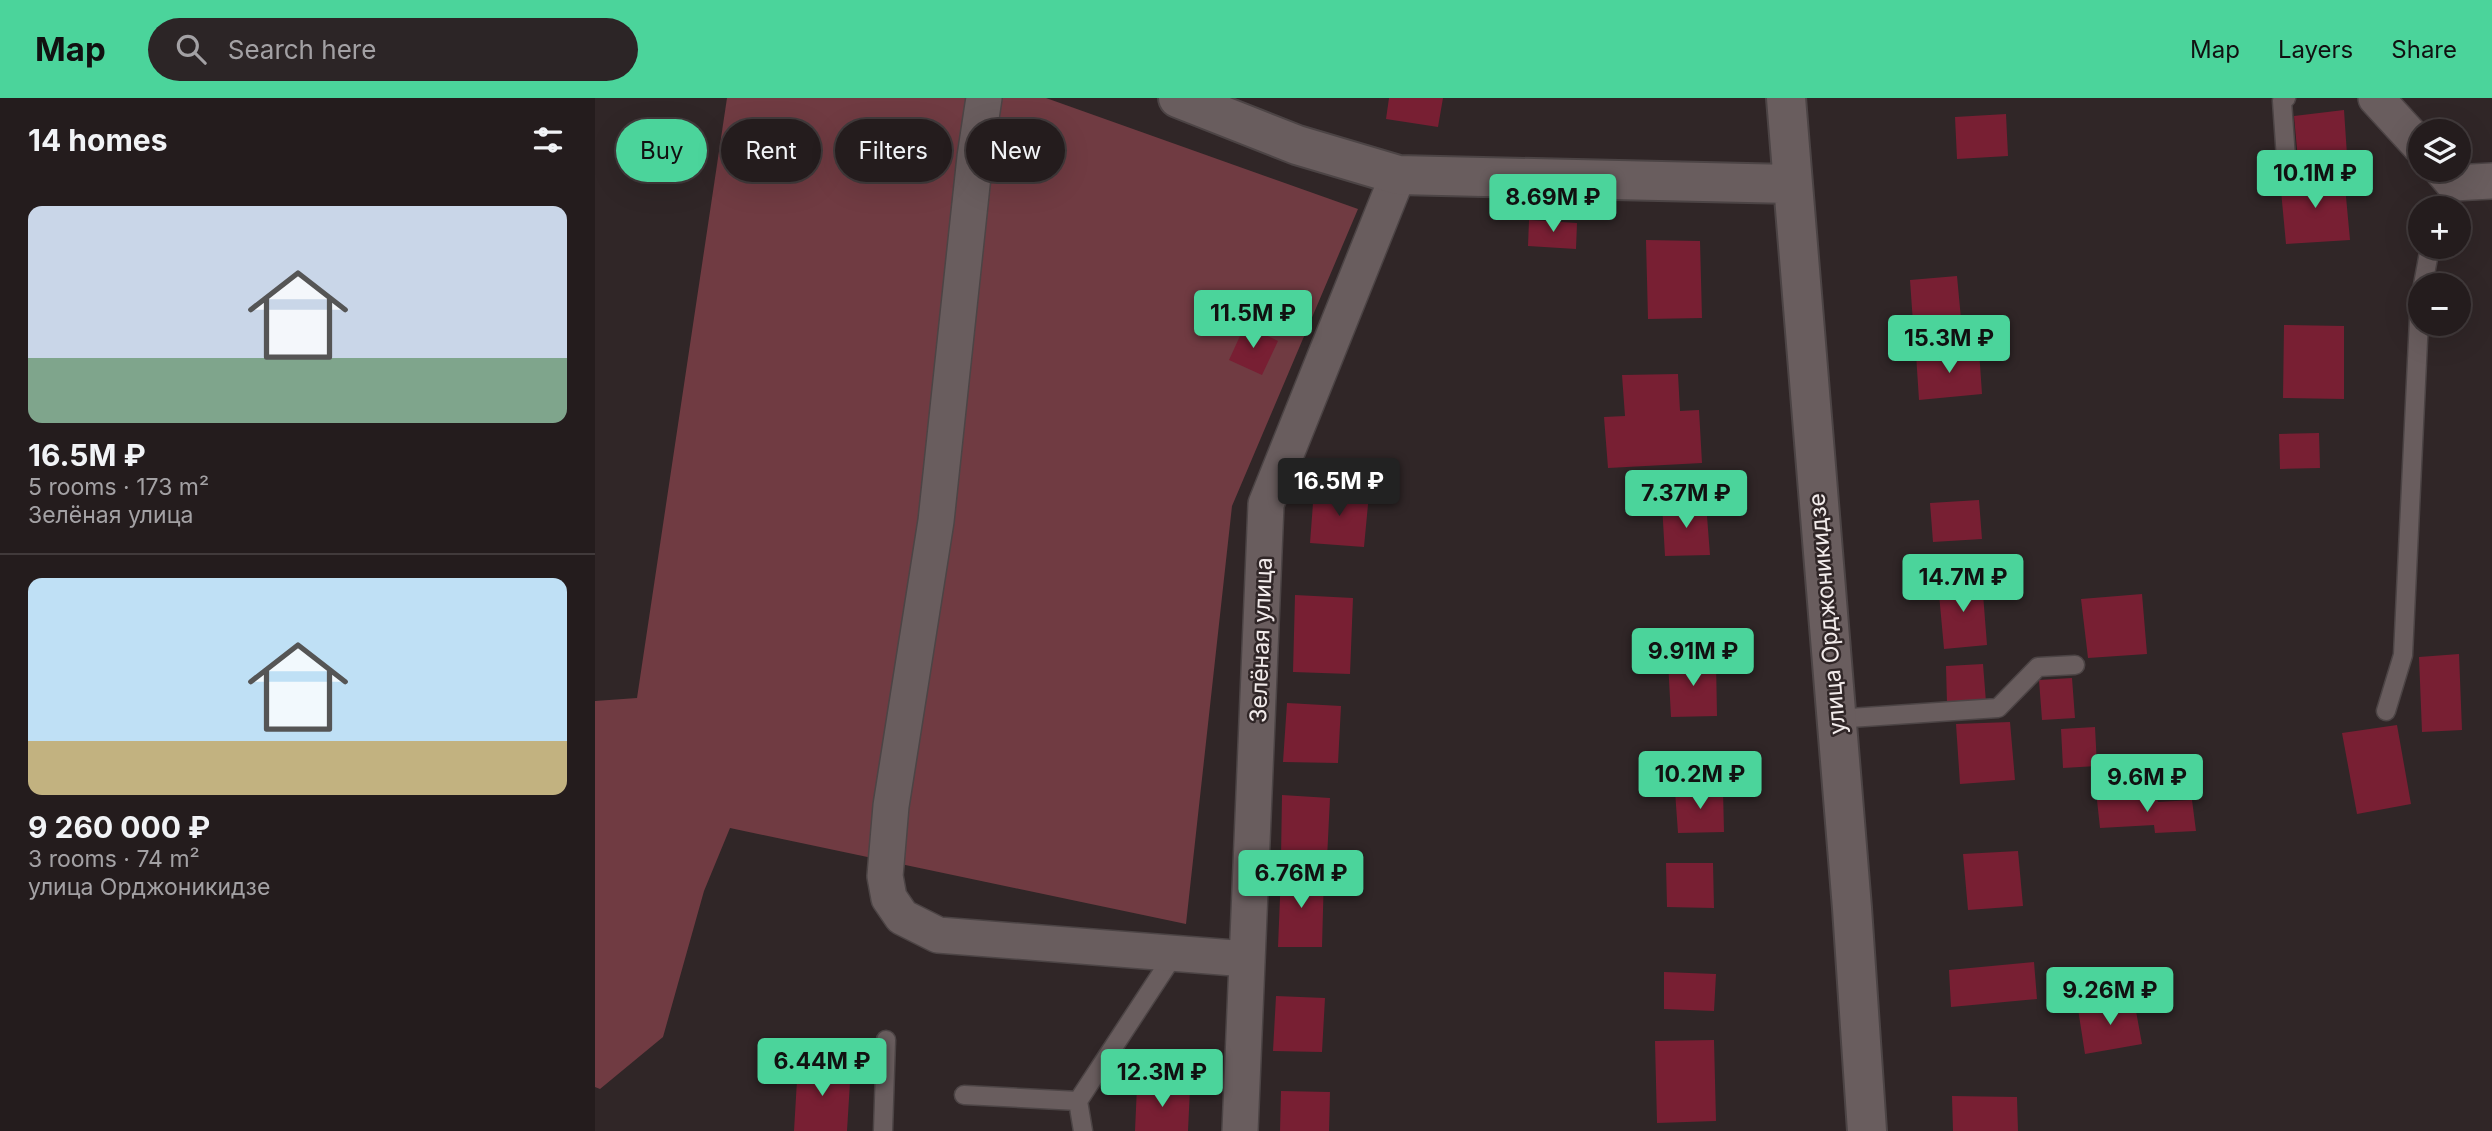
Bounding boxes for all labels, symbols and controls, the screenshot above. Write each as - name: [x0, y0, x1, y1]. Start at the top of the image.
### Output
- search box: [148, 18, 638, 81]
- text: Map: [35, 29, 106, 69]
- icon: search: [172, 30, 210, 68]
- text: Search here: [228, 34, 376, 65]
- text: Map: [2190, 35, 2240, 64]
- text: Layers: [2278, 35, 2353, 64]
- text: Share: [2391, 35, 2457, 64]
- chip: Buy: [616, 119, 707, 182]
- chip: Rent: [721, 119, 821, 182]
- chip: Filters: [835, 119, 952, 182]
- chip: New: [966, 119, 1065, 182]
- map controls: [2408, 119, 2471, 336]
- button: layers: [2408, 119, 2471, 182]
- icon: filters: [529, 121, 567, 159]
- text: 14 homes: [28, 122, 167, 158]
- pin: 10.1M ₽: [2250, 150, 2380, 210]
- text: 10.1M ₽: [2273, 159, 2357, 187]
- pin: 8.69M ₽: [1488, 174, 1618, 234]
- text: 8.69M ₽: [1505, 183, 1601, 211]
- button: +: [2408, 196, 2471, 259]
- icon: home: [235, 252, 361, 378]
- button: −: [2408, 273, 2471, 336]
- pin: 11.5M ₽: [1188, 290, 1318, 350]
- text: 11.5M ₽: [1210, 299, 1296, 327]
- pin: 15.3M ₽: [1884, 316, 2014, 375]
- text: 15.3M ₽: [1904, 324, 1994, 352]
- text: 16.5M ₽: [28, 437, 146, 473]
- pin: 16.5M ₽: [1274, 458, 1404, 518]
- text: 16.5M ₽: [1294, 467, 1384, 495]
- pin: 7.37M ₽: [1621, 470, 1751, 530]
- text: 5 rooms · 173 m²: [28, 473, 209, 501]
- text: 7.37M ₽: [1641, 479, 1731, 507]
- street label: улица Орджоникидзе: [1802, 492, 1852, 736]
- text: Зелёная улица: [28, 501, 193, 529]
- pin: 14.7M ₽: [1898, 554, 2028, 614]
- street label: Зелёная улица: [1244, 557, 1278, 723]
- text: 14.7M ₽: [1918, 563, 2008, 591]
- icon: home: [235, 624, 361, 750]
- pin: 9.91M ₽: [1628, 628, 1758, 688]
- text: 9.91M ₽: [1648, 637, 1738, 665]
- pin: 10.2M ₽: [1635, 752, 1765, 811]
- pin: 9.6M ₽: [2090, 754, 2204, 814]
- text: 10.2M ₽: [1655, 760, 1745, 788]
- text: 9.6M ₽: [2107, 763, 2187, 791]
- text: 9 260 000 ₽: [28, 809, 210, 845]
- text: 3 rooms · 74 m²: [28, 845, 200, 873]
- pin: 6.76M ₽: [1236, 850, 1366, 910]
- text: 6.76M ₽: [1254, 859, 1348, 887]
- text: улица Орджоникидзе: [28, 873, 270, 901]
- pin: 9.26M ₽: [2045, 968, 2175, 1027]
- text: 9.26M ₽: [2062, 976, 2158, 1004]
- pin: 6.44M ₽: [757, 1038, 887, 1098]
- text: 6.44M ₽: [774, 1047, 870, 1075]
- pin: 12.3M ₽: [1097, 1049, 1227, 1109]
- text: 12.3M ₽: [1117, 1058, 1207, 1086]

